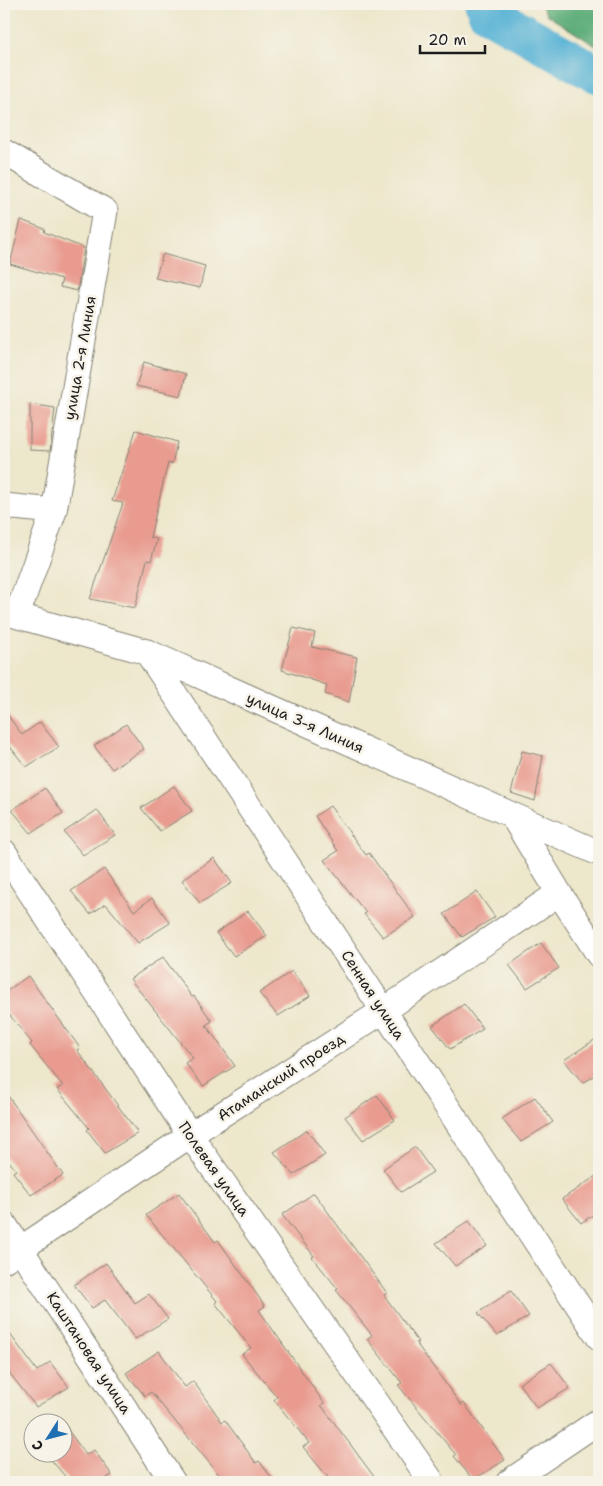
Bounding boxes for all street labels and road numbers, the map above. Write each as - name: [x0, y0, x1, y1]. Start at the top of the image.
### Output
- street label: улица 2-я Линия: [59, 294, 101, 422]
- street label: улица 3-я Линия: [243, 688, 367, 758]
- street label: Сенная улица: [337, 946, 410, 1044]
- street label: Атаманский проезд: [214, 1028, 349, 1126]
- street label: Полевая улица: [174, 1118, 255, 1221]
- street label: Каштановая улица: [42, 1288, 136, 1418]

